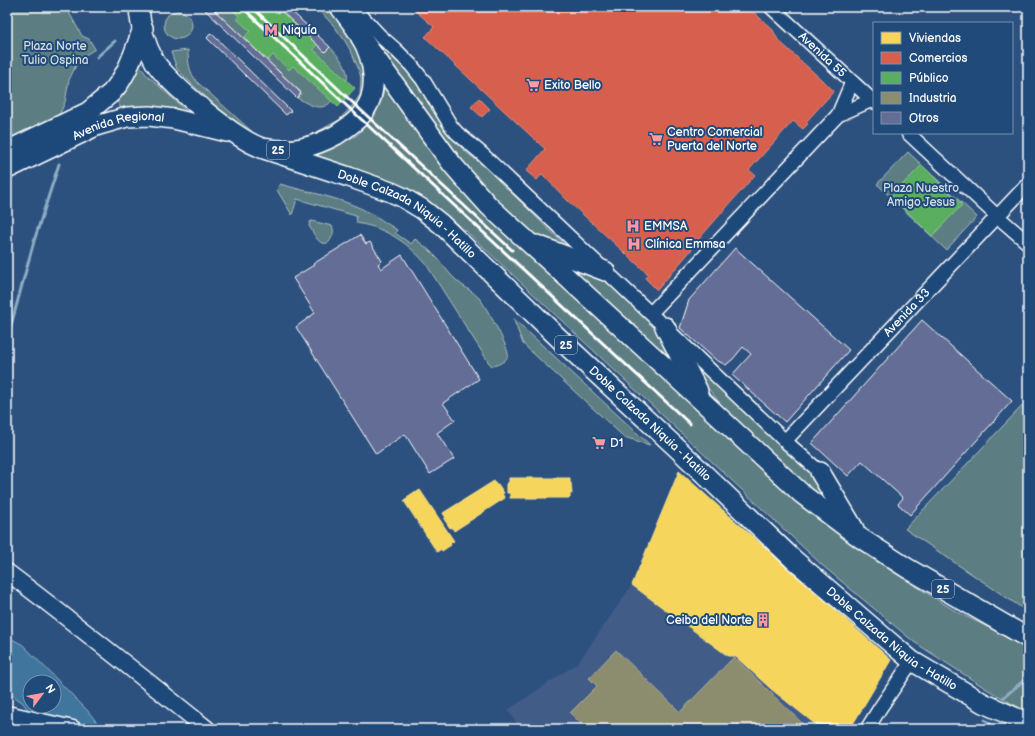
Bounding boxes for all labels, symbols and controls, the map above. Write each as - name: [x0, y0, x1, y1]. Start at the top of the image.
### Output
- metro station icon: Niquía: [263, 22, 279, 38]
- legend: [873, 22, 1013, 134]
- place label: Niquía: [282, 23, 317, 38]
- street label: Avenida 55: [795, 29, 849, 81]
- text: Viviendas: [909, 31, 961, 46]
- park label: Plaza Norte Tulio Ospina: [22, 39, 89, 68]
- text: Comercios: [909, 51, 967, 66]
- text: Público: [909, 71, 949, 86]
- supermarket icon: Exito Bello: [525, 77, 541, 93]
- place label: Exito Bello: [544, 78, 601, 93]
- text: Industria: [909, 91, 957, 106]
- street label: Avenida Regional: [70, 109, 165, 144]
- text: Otros: [909, 111, 939, 126]
- place label: Centro Comercial Puerta del Norte: [667, 125, 762, 154]
- supermarket icon: Centro Comercial Puerta del Norte: [648, 131, 664, 147]
- road number: 25: [267, 141, 289, 159]
- street label: Doble Calzada Niquia - Hatillo: [336, 167, 479, 262]
- park label: Plaza Nuestro Amigo Jesus: [883, 181, 959, 210]
- hospital icon: EMMSA: [625, 218, 641, 234]
- place label: EMMSA: [644, 219, 688, 234]
- hospital icon: Clínica Emmsa: [626, 236, 642, 252]
- place label: Clínica Emmsa: [645, 237, 726, 252]
- street label: Avenida 33: [881, 285, 933, 340]
- road number: 25: [555, 336, 577, 354]
- street label: Doble Calzada Niquia - Hatillo: [586, 363, 714, 485]
- supermarket icon: D1: [591, 435, 607, 451]
- place label: D1: [610, 436, 623, 451]
- road number: 25: [932, 580, 954, 598]
- street label: Doble Calzada Niquia - Hatillo: [823, 584, 960, 694]
- building icon: Ceiba del Norte: [755, 612, 771, 628]
- place label: Ceiba del Norte: [666, 613, 752, 628]
- north arrow: [22, 674, 62, 714]
- text: N: [42, 682, 58, 696]

